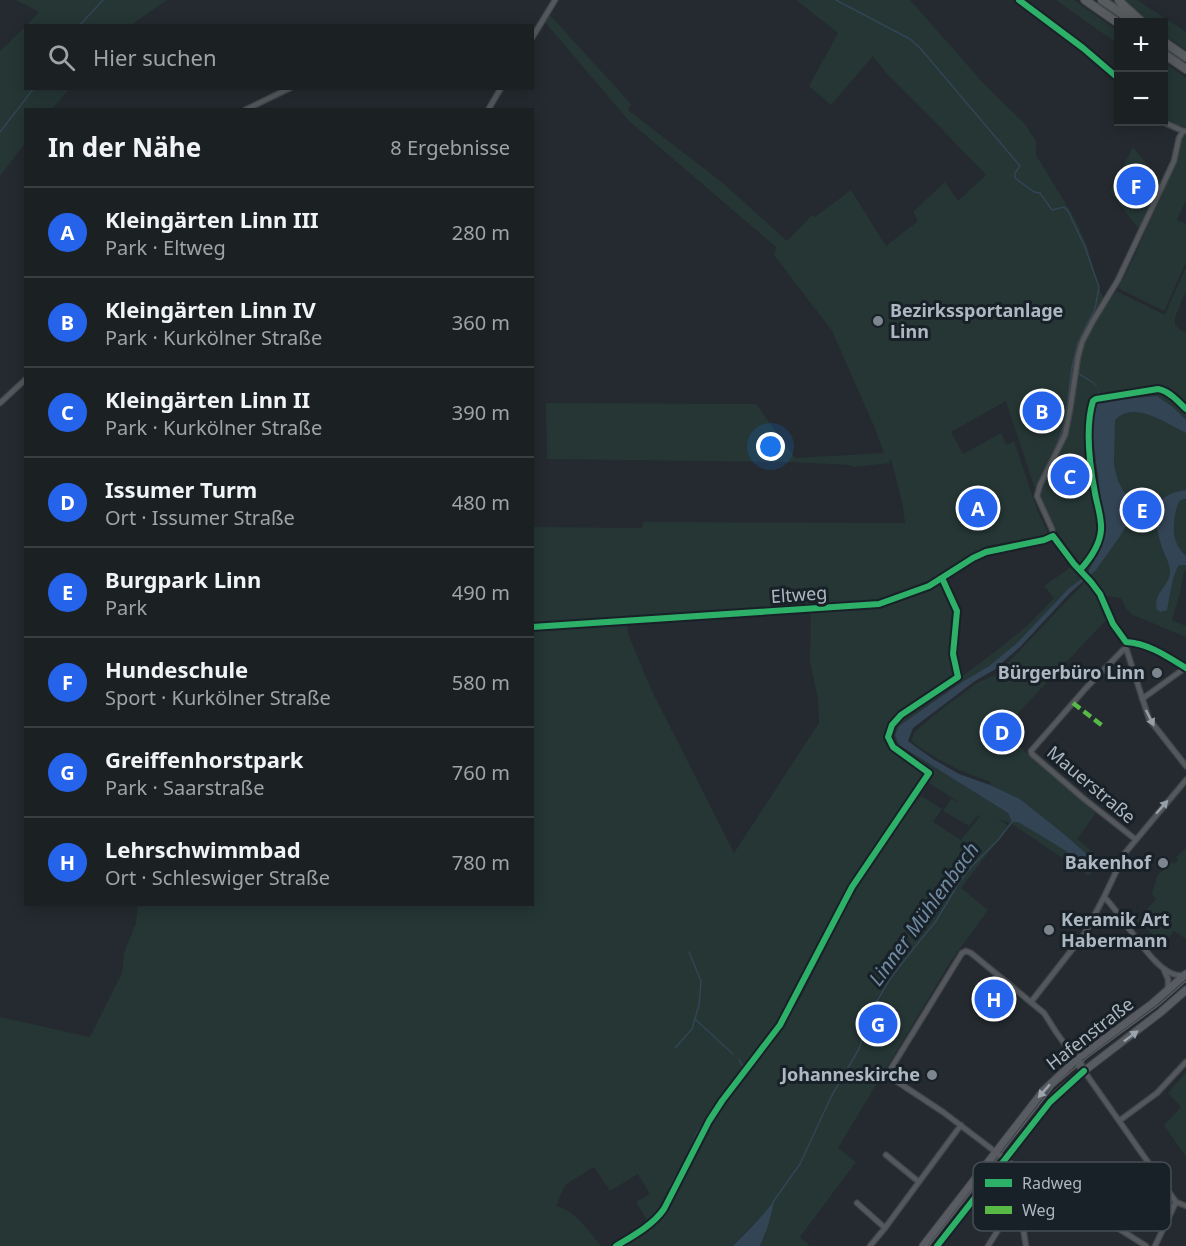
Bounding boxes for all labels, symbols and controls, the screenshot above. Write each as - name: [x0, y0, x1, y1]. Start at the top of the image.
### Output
- map controls: [1114, 18, 1168, 126]
- button: +: [1114, 18, 1168, 72]
- search box: [24, 24, 534, 90]
- icon: search: [45, 41, 78, 74]
- text: Hier suchen: [93, 42, 217, 72]
- button: −: [1114, 72, 1168, 126]
- text: In der Nähe: [48, 129, 201, 165]
- text: 8 Ergebnisse: [390, 134, 510, 161]
- pin: F: [1116, 164, 1156, 208]
- text: Kleingärten Linn III: [105, 204, 319, 234]
- text: A: [61, 219, 74, 246]
- text: 280 m: [452, 219, 510, 246]
- text: Park · Eltweg: [105, 234, 226, 261]
- text: Kleingärten Linn IV: [105, 294, 316, 324]
- place label: Bezirkssportanlage Linn: [890, 298, 1063, 343]
- text: B: [61, 309, 74, 336]
- text: 360 m: [452, 309, 510, 336]
- marker: Bezirkssportanlage Linn: [871, 314, 885, 328]
- text: Park · Kurkölner Straße: [105, 324, 322, 351]
- text: Kleingärten Linn II: [105, 384, 310, 414]
- pin: B: [1022, 388, 1062, 434]
- text: C: [61, 399, 74, 426]
- text: 390 m: [452, 399, 510, 426]
- text: Park · Kurkölner Straße: [105, 414, 322, 441]
- your location: [756, 432, 785, 461]
- pin: C: [1050, 454, 1090, 498]
- text: Issumer Turm: [105, 474, 257, 504]
- pin: A: [958, 486, 998, 530]
- pin: E: [1122, 488, 1162, 532]
- text: D: [60, 489, 75, 516]
- text: 480 m: [452, 489, 510, 516]
- text: Ort · Issumer Straße: [105, 504, 295, 531]
- text: Burgpark Linn: [105, 564, 261, 594]
- text: E: [62, 579, 73, 606]
- text: 490 m: [452, 579, 510, 606]
- street label: Eltweg: [770, 580, 828, 608]
- text: Park: [105, 594, 147, 621]
- text: Hundeschule: [105, 654, 248, 684]
- place label: Bürgerbüro Linn: [998, 660, 1145, 684]
- marker: Bürgerbüro Linn: [1150, 666, 1164, 680]
- text: F: [62, 669, 73, 696]
- text: 580 m: [452, 669, 510, 696]
- text: Sport · Kurkölner Straße: [105, 684, 331, 711]
- one-way arrow: [1145, 709, 1155, 726]
- pin: D: [982, 710, 1022, 754]
- street label: Mauerstraße: [1042, 740, 1141, 828]
- text: Greiffenhorstpark: [105, 744, 304, 774]
- text: G: [60, 759, 75, 786]
- text: 760 m: [452, 759, 510, 786]
- text: Park · Saarstraße: [105, 774, 264, 801]
- one-way arrow: [1155, 800, 1168, 815]
- text: Lehrschwimmbad: [105, 834, 301, 864]
- water label: Linner Mühlenbach: [862, 836, 985, 991]
- text: H: [60, 849, 75, 876]
- text: 780 m: [452, 849, 510, 876]
- place label: Bakenhof: [1065, 850, 1152, 874]
- marker: Bakenhof: [1156, 856, 1170, 870]
- text: Ort · Schleswiger Straße: [105, 864, 330, 891]
- place label: Keramik Art Habermann: [1061, 907, 1169, 952]
- marker: Keramik Art Habermann: [1042, 923, 1056, 937]
- pin: H: [974, 976, 1014, 1022]
- street label: Hafenstraße: [1041, 992, 1138, 1075]
- pin: G: [858, 1002, 898, 1046]
- one-way arrow: [1123, 1030, 1138, 1042]
- place label: Johanneskirche: [779, 1062, 920, 1086]
- marker: Johanneskirche: [925, 1068, 939, 1082]
- one-way arrow: [1038, 1083, 1051, 1098]
- legend: [973, 1162, 1171, 1231]
- text: Radweg: [1022, 1172, 1082, 1194]
- text: Weg: [1022, 1199, 1055, 1221]

